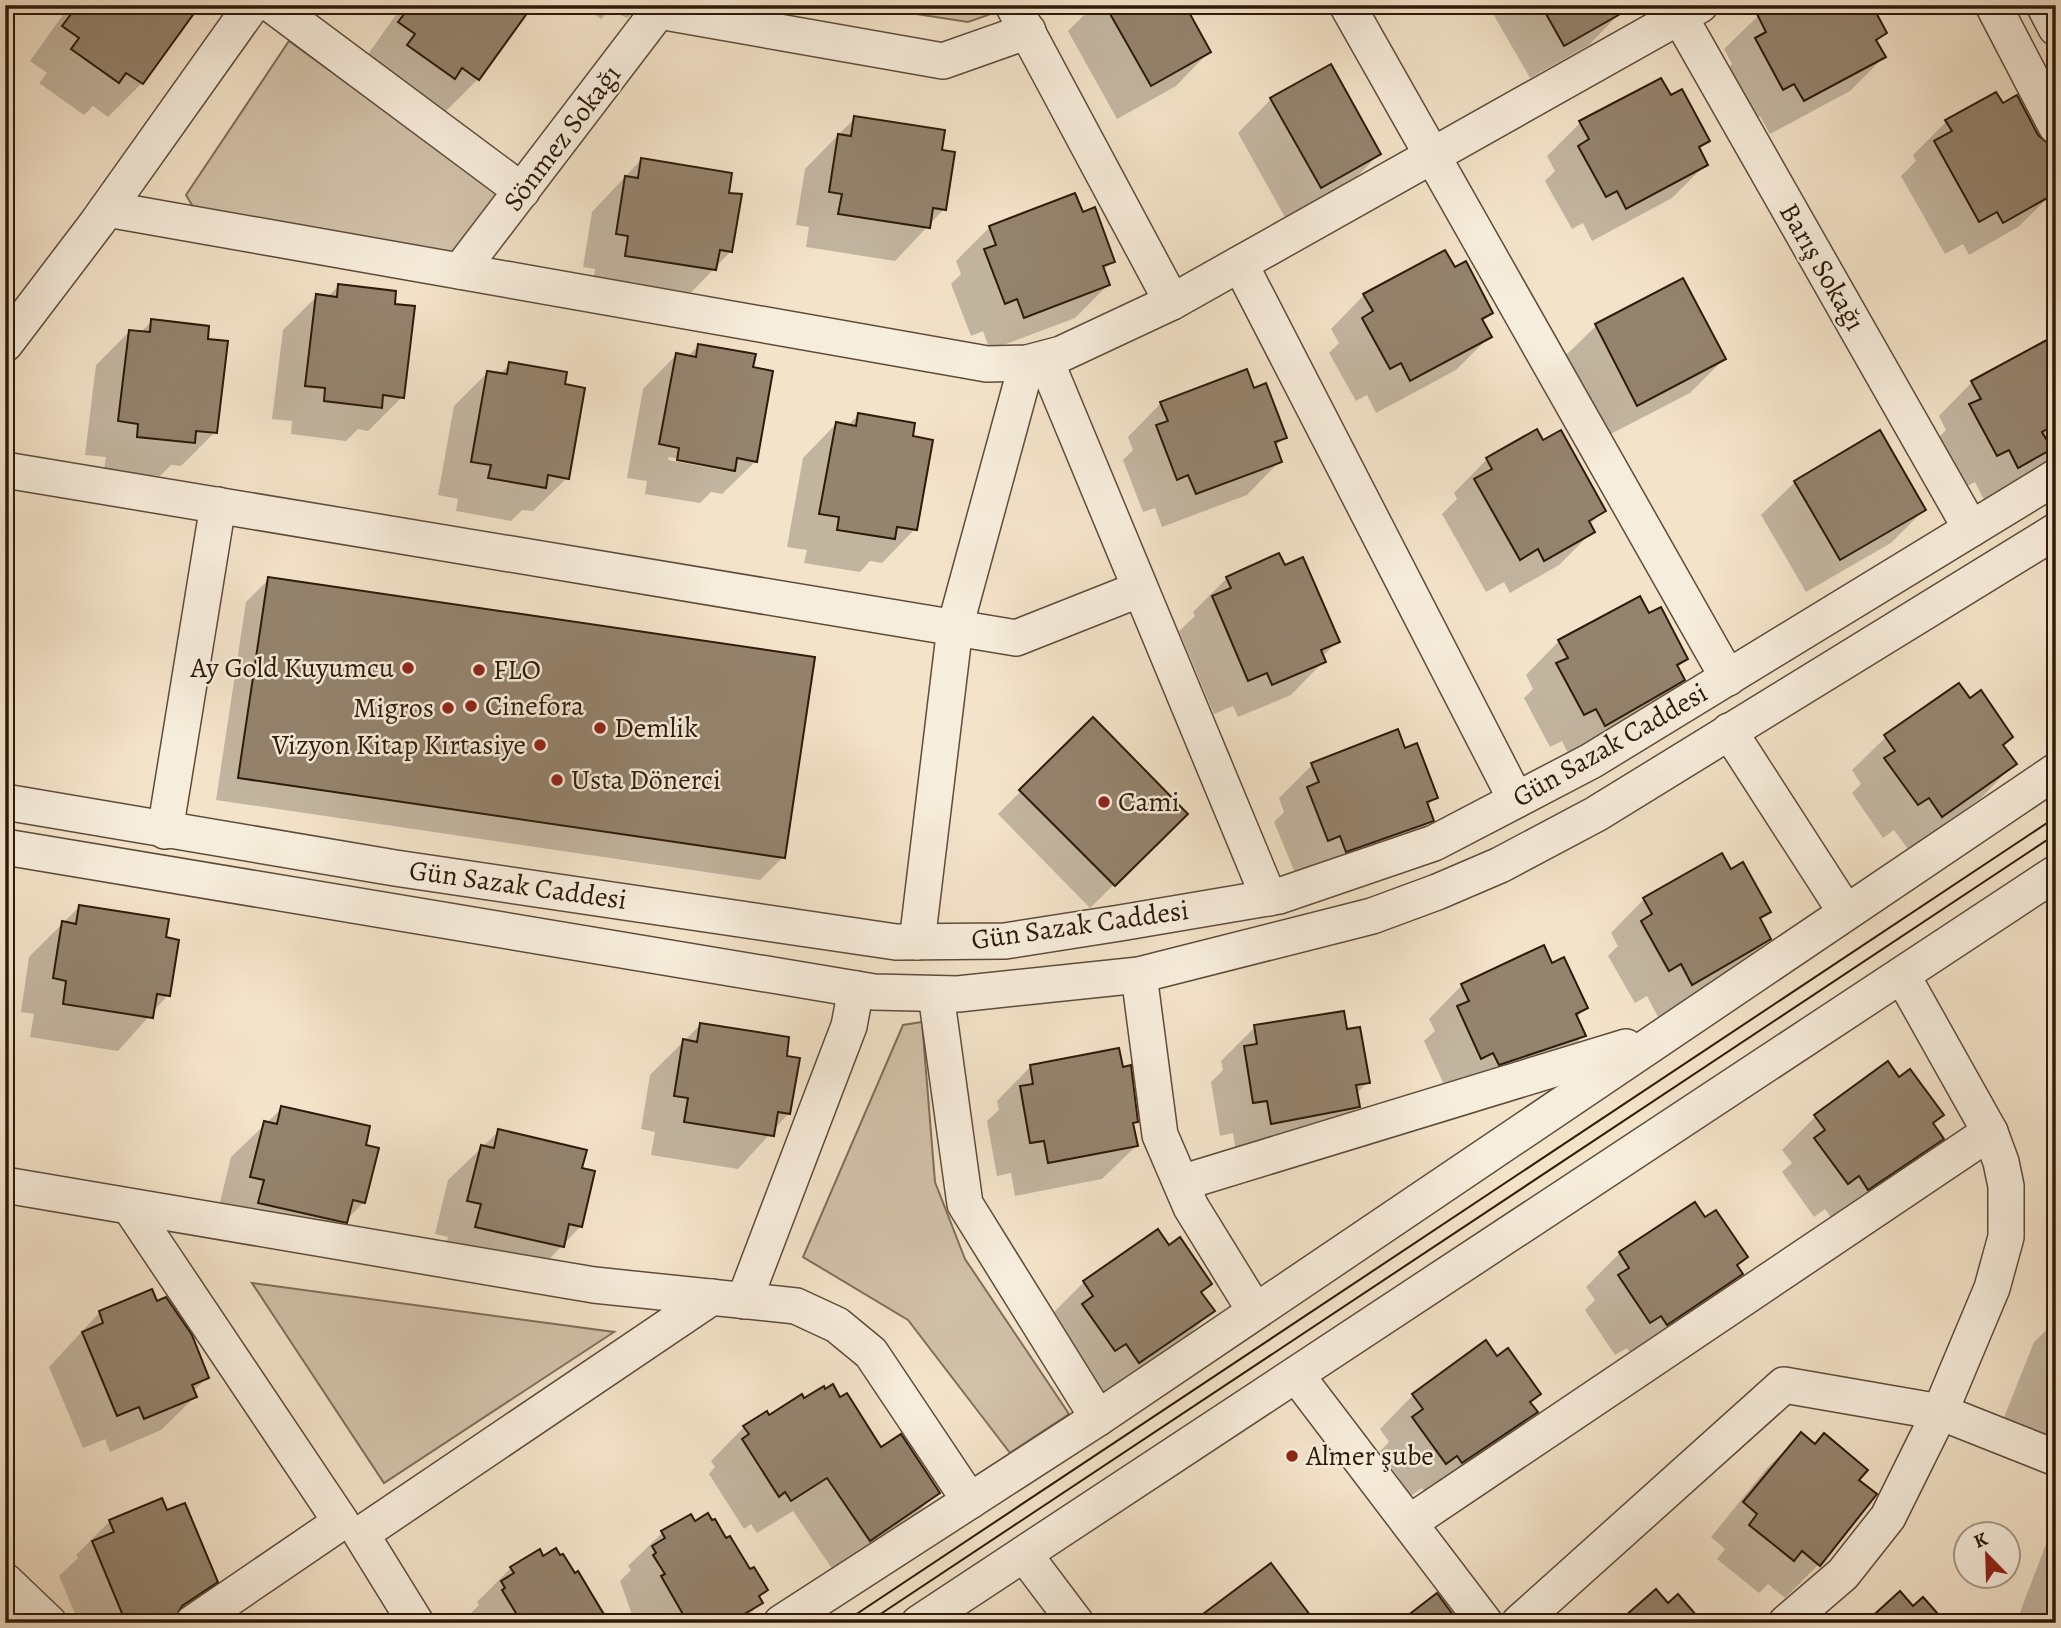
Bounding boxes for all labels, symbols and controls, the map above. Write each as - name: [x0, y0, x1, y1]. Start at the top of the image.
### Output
- street label: Sönmez Sokağı: [494, 57, 630, 219]
- street label: Barış Sokağı: [1770, 196, 1874, 338]
- place label: Ay Gold Kuyumcu: [190, 649, 395, 687]
- place label: FLO: [493, 651, 541, 689]
- marker: Ay Gold Kuyumcu: [400, 660, 416, 676]
- marker: FLO: [471, 662, 487, 678]
- street label: Gün Sazak Caddesi: [1506, 674, 1714, 816]
- place label: Cinefora: [485, 687, 584, 725]
- place label: Migros: [353, 689, 434, 727]
- marker: Cinefora: [463, 698, 479, 714]
- marker: Migros: [440, 700, 456, 716]
- place label: Demlik: [614, 709, 698, 747]
- marker: Demlik: [592, 720, 608, 736]
- place label: Vizyon Kitap Kırtasiye: [271, 726, 526, 764]
- marker: Vizyon Kitap Kırtasiye: [532, 737, 548, 753]
- place label: Usta Dönerci: [571, 761, 721, 799]
- marker: Usta Dönerci: [549, 772, 565, 788]
- place label: Cami: [1118, 783, 1180, 821]
- marker: Cami: [1096, 794, 1112, 810]
- street label: Gün Sazak Caddesi: [407, 851, 629, 919]
- street label: Gün Sazak Caddesi: [969, 891, 1191, 959]
- place label: Almer şube: [1305, 1437, 1434, 1475]
- marker: Almer şube: [1284, 1448, 1300, 1464]
- north arrow: [1952, 1520, 2022, 1590]
- text: K: [1970, 1526, 1992, 1555]

